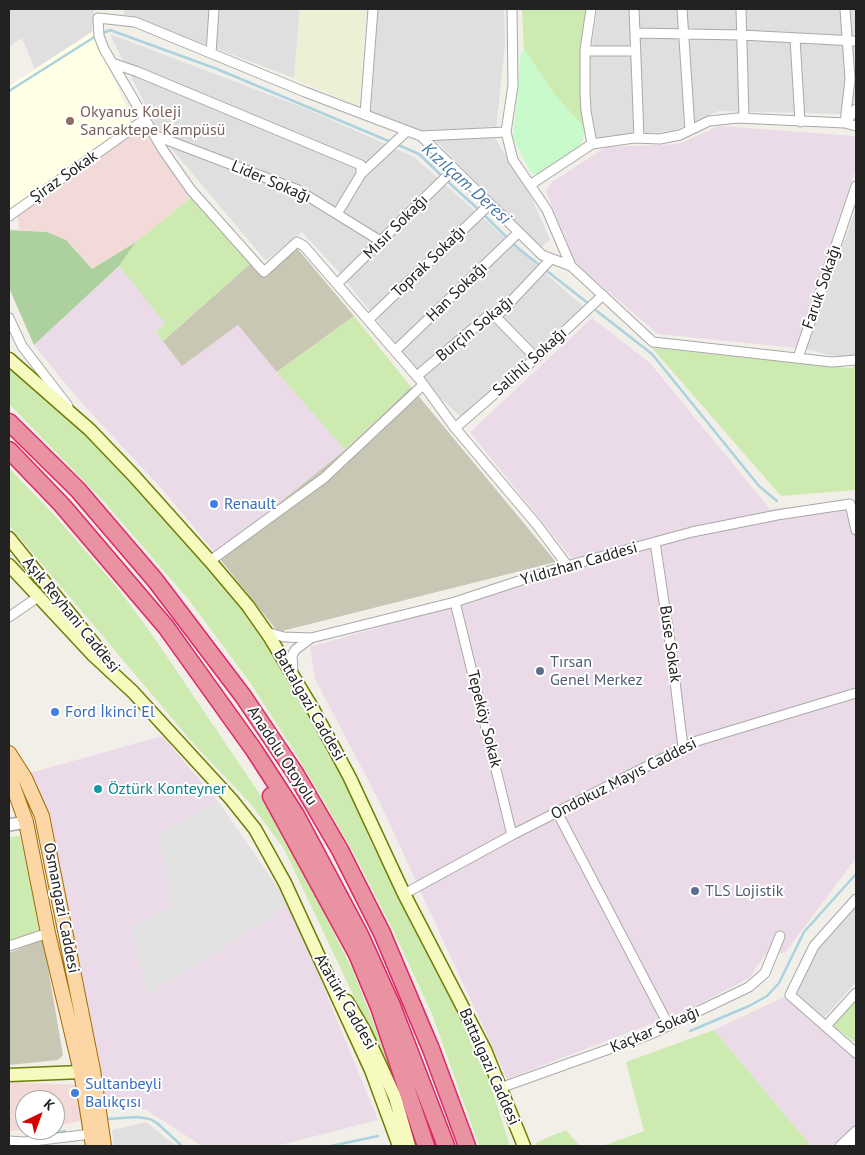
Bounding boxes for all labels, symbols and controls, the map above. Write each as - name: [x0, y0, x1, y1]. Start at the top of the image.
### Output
- place label: Okyanus Koleji Sancaktepe Kampüsü: [80, 102, 225, 140]
- marker: Okyanus Koleji Sancaktepe Kampüsü: [64, 115, 76, 127]
- water label: Kızılçam Deresi: [417, 138, 515, 230]
- street label: Şiraz Sokak: [27, 147, 101, 207]
- street label: Lider Sokağı: [228, 157, 314, 207]
- street label: Mısır Sokağı: [360, 191, 432, 263]
- street label: Toprak Sokağı: [388, 222, 470, 302]
- street label: Faruk Sokağı: [799, 242, 845, 332]
- street label: Han Sokağı: [423, 258, 491, 326]
- street label: Burçin Sokağı: [433, 292, 517, 366]
- street label: Salihli Sokağı: [489, 324, 571, 400]
- place label: Renault: [224, 494, 276, 514]
- marker: Renault: [208, 498, 220, 510]
- street label: Yıldızhan Caddesi: [518, 538, 640, 590]
- street label: Aşık Reyhani Caddesi: [18, 553, 124, 677]
- street label: Buse Sokak: [655, 604, 685, 684]
- street label: Battalgazi Caddesi: [269, 646, 349, 764]
- place label: Tırsan Genel Merkez: [550, 652, 643, 690]
- marker: Tırsan Genel Merkez: [534, 665, 546, 677]
- street label: Tepeköy Sokak: [463, 668, 505, 770]
- place label: Ford İkinci El: [65, 702, 155, 722]
- street label: Anadolu Otoyolu: [243, 703, 321, 809]
- marker: Ford İkinci El: [49, 706, 61, 718]
- street label: Ondokuz Mayıs Caddesi: [548, 734, 700, 824]
- place label: Öztürk Konteyner: [108, 779, 226, 799]
- marker: Öztürk Konteyner: [92, 783, 104, 795]
- street label: Osmangazi Caddesi: [39, 841, 83, 975]
- place label: TLS Lojistik: [705, 881, 783, 901]
- marker: TLS Lojistik: [689, 885, 701, 897]
- street label: Atatürk Caddesi: [310, 951, 380, 1053]
- street label: Kaçkar Sokağı: [607, 1003, 703, 1057]
- street label: Battalgazi Caddesi: [455, 1005, 523, 1129]
- place label: Sultanbeyli Balıkçısı: [85, 1074, 162, 1112]
- marker: Sultanbeyli Balıkçısı: [69, 1087, 81, 1099]
- north arrow: [15, 1090, 65, 1140]
- text: K: [40, 1095, 59, 1114]

